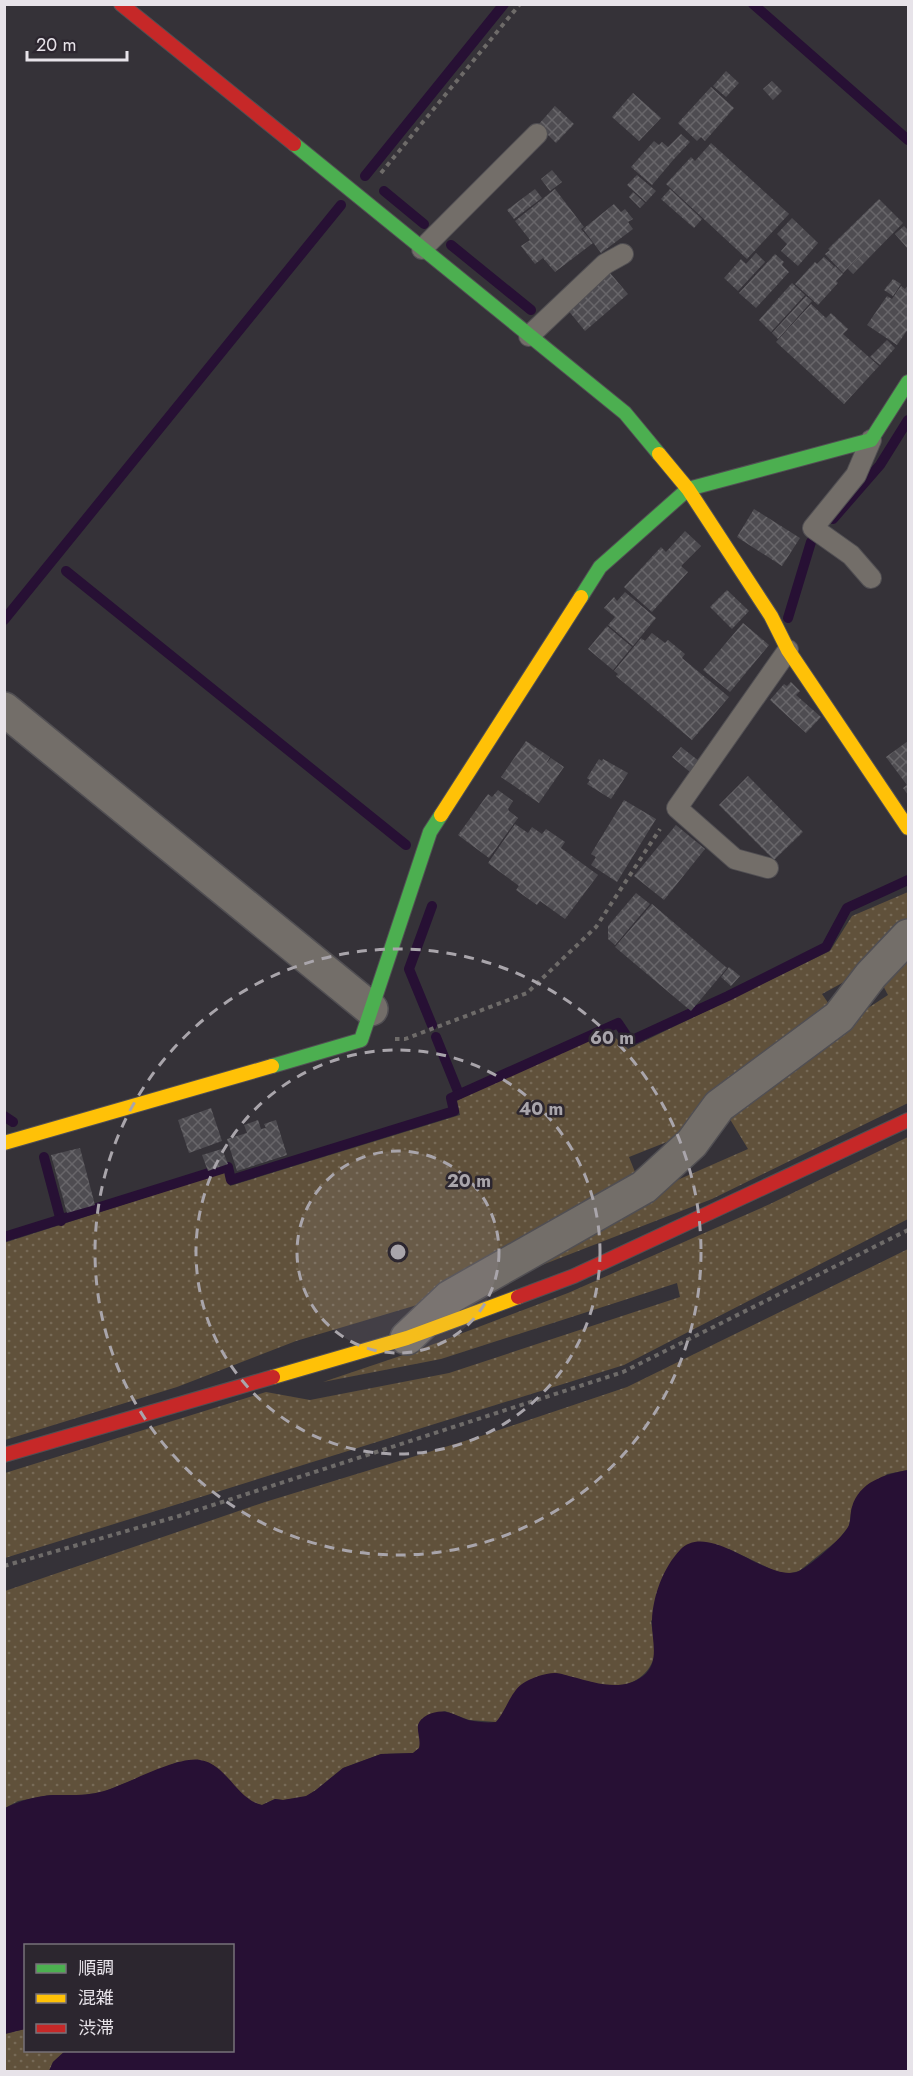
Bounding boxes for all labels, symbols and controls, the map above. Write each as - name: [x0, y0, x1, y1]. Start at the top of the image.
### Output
- scale bar: [27, 24, 128, 62]
- text: 20 m: [36, 32, 76, 58]
- text: 60 m: [590, 1025, 634, 1051]
- text: 40 m: [519, 1096, 563, 1122]
- text: 20 m: [447, 1168, 491, 1194]
- centre of rings: [388, 1242, 408, 1262]
- legend: [24, 1944, 234, 2052]
- text: 順調: [78, 1955, 114, 1981]
- text: 混雑: [78, 1985, 114, 2011]
- text: 渋滞: [78, 2015, 114, 2041]

